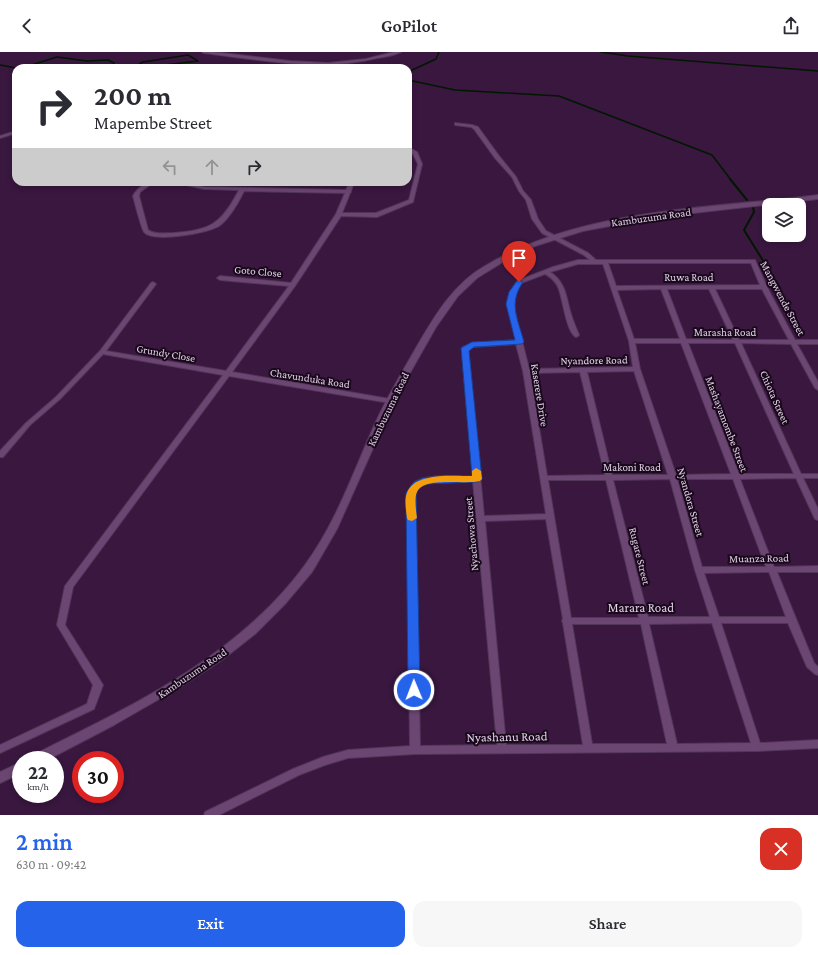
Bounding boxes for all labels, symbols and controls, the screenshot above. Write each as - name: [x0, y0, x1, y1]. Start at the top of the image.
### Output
- icon: back: [16, 15, 38, 37]
- icon: share: [780, 15, 802, 37]
- text: GoPilot: [381, 16, 437, 36]
- icon: right: [28, 80, 80, 132]
- text: 200 m: [94, 80, 171, 111]
- text: Mapembe Street: [94, 113, 212, 133]
- icon: left: [159, 156, 181, 178]
- icon: ahead: [201, 156, 223, 178]
- icon: right: [243, 156, 265, 178]
- map controls: [762, 198, 806, 242]
- button: layers: [762, 198, 806, 242]
- street label: Kambuzuma Road: [610, 205, 692, 229]
- pin: [502, 241, 536, 282]
- icon: arrive: [508, 247, 530, 269]
- street label: Mangwende Street: [757, 259, 808, 338]
- street label: Goto Close: [234, 263, 282, 279]
- street label: Ruwa Road: [664, 271, 714, 283]
- street label: Marasha Road: [694, 326, 757, 338]
- street label: Grundy Close: [135, 342, 197, 365]
- street label: Nyandore Road: [560, 353, 628, 368]
- street label: Kaserere Drive: [529, 363, 551, 427]
- street label: Chavunduka Road: [269, 366, 351, 390]
- street label: Chiota Street: [758, 368, 792, 426]
- street label: Kambuzuma Road: [365, 370, 411, 448]
- street label: Mashayamombe Street: [702, 375, 751, 474]
- street label: Makoni Road: [603, 461, 661, 473]
- street label: Nyandora Street: [674, 466, 707, 538]
- street label: Nyachowa Street: [462, 496, 481, 571]
- street label: Rugare Street: [626, 526, 653, 586]
- street label: Muanza Road: [729, 551, 789, 565]
- street label: Marara Road: [608, 600, 674, 615]
- street label: Kambuzuma Road: [155, 645, 229, 700]
- position arrow: [393, 669, 435, 711]
- street label: Nyashanu Road: [466, 728, 548, 745]
- speed limit sign: 30: [72, 751, 124, 803]
- text: 22: [28, 761, 48, 783]
- text: km/h: [27, 781, 49, 792]
- text: 2 min: [16, 828, 73, 855]
- button: close: [760, 828, 802, 870]
- text: 630 m · 09:42: [16, 857, 86, 872]
- button: Exit: [16, 901, 405, 947]
- button: Share: [413, 901, 802, 947]

